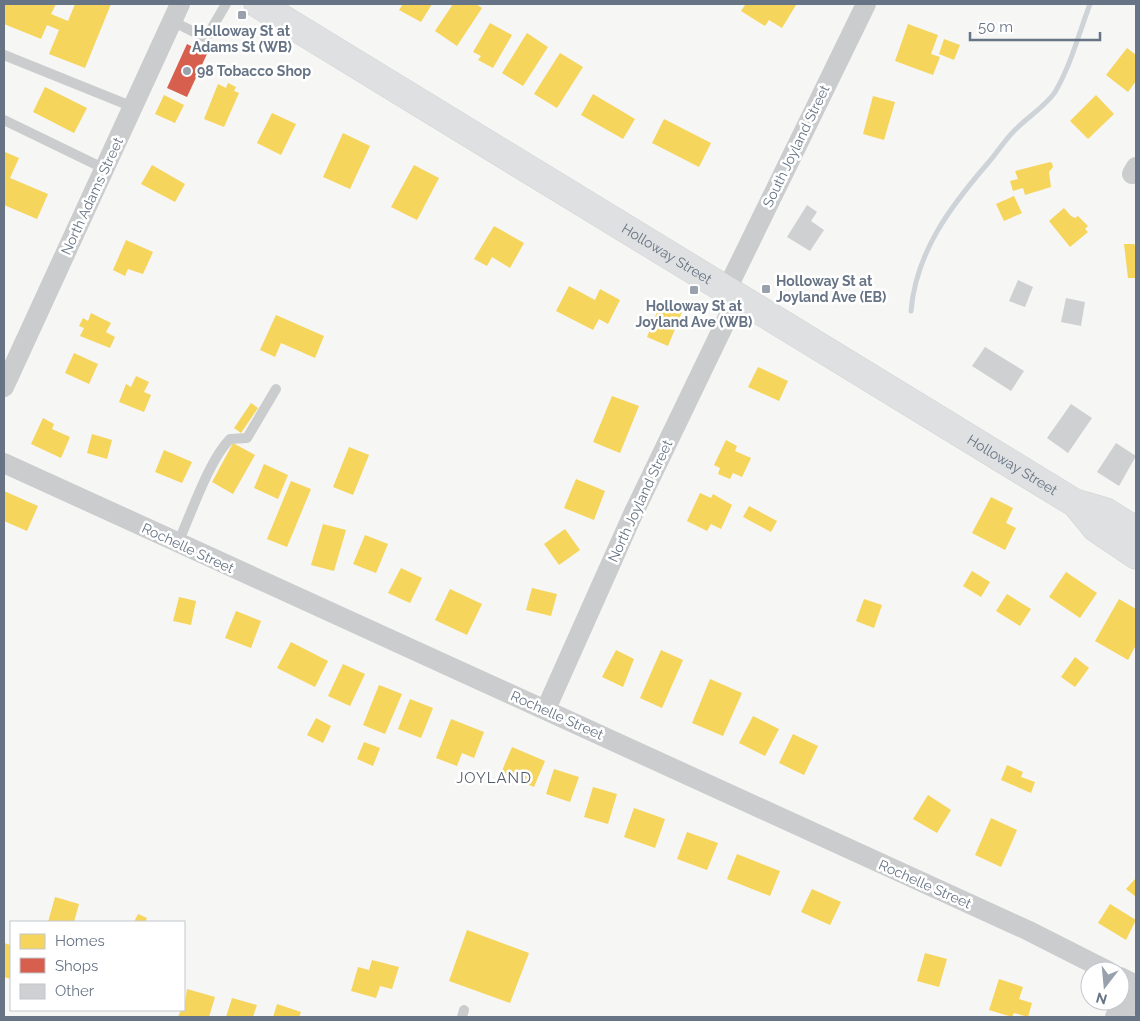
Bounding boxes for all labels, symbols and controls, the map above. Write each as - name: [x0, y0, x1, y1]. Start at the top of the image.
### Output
- marker: Holloway St at Adams St (WB): [236, 9, 248, 21]
- scale bar: [970, 10, 1100, 42]
- text: 50 m: [978, 18, 1013, 36]
- place label: Holloway St at Adams St (WB): [192, 23, 292, 55]
- place label: 98 Tobacco Shop: [197, 63, 311, 79]
- marker: 98 Tobacco Shop: [181, 65, 193, 77]
- street label: South Joyland Street: [759, 82, 833, 210]
- street label: North Adams Street: [58, 135, 126, 257]
- street label: Holloway Street: [619, 220, 715, 287]
- place label: Holloway St at Joyland Ave (EB): [776, 273, 886, 305]
- marker: Holloway St at Joyland Ave (EB): [760, 283, 772, 295]
- marker: Holloway St at Joyland Ave (WB): [688, 284, 700, 296]
- place label: Holloway St at Joyland Ave (WB): [636, 298, 752, 330]
- street label: Holloway Street: [964, 431, 1061, 498]
- street label: North Joyland Street: [605, 437, 675, 565]
- street label: Rochelle Street: [140, 520, 237, 576]
- street label: Rochelle Street: [508, 687, 606, 743]
- district label: JOYLAND: [456, 769, 532, 787]
- street label: Rochelle Street: [876, 856, 974, 912]
- legend: [10, 921, 185, 1011]
- text: Homes: [55, 932, 105, 950]
- text: Shops: [55, 957, 98, 975]
- north arrow: [1080, 961, 1130, 1011]
- text: Other: [55, 982, 95, 1000]
- text: N: [1094, 989, 1109, 1008]

